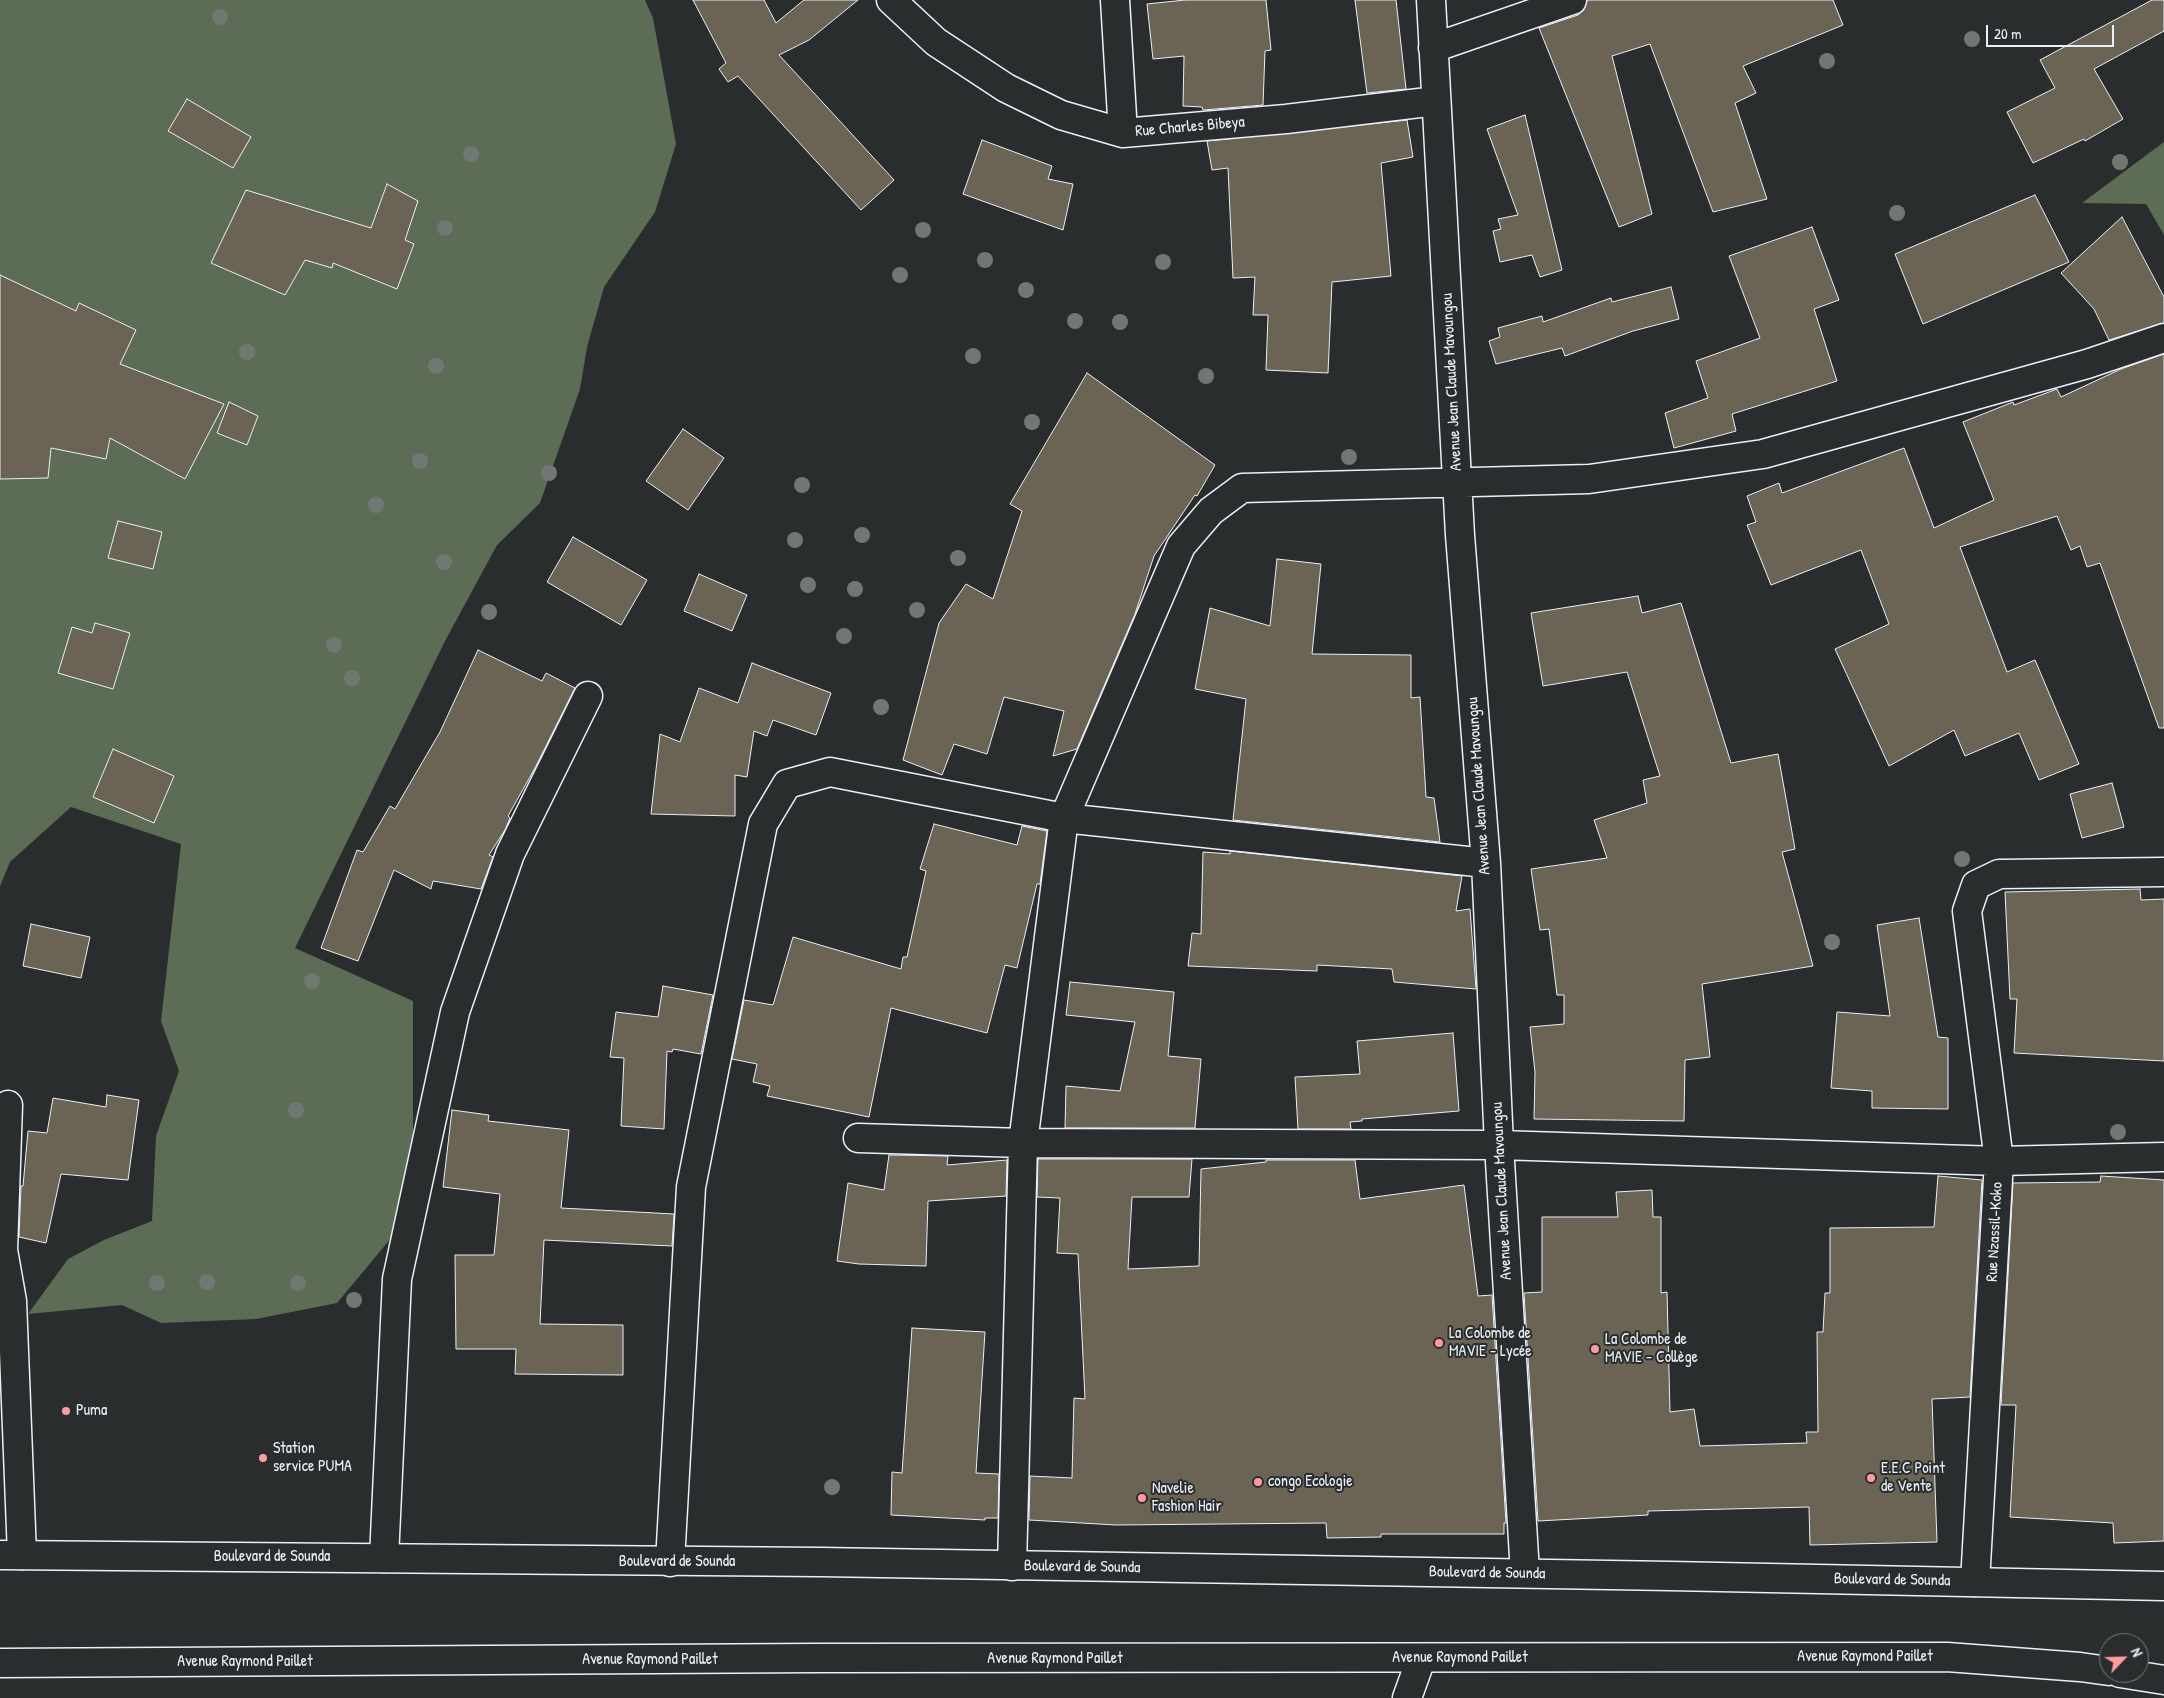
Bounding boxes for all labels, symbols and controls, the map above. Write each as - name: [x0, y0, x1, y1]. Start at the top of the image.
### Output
- scale bar: [1989, 15, 2116, 47]
- text: 20 m: [1994, 23, 2021, 44]
- street label: Rue Charles Bibeya: [1134, 113, 1246, 141]
- street label: Avenue Jean Claude Mavoungou: [1438, 293, 1466, 471]
- street label: Avenue Jean Claude Mavoungou: [1463, 697, 1495, 875]
- street label: Avenue Jean Claude Mavoungou: [1488, 1102, 1516, 1280]
- street label: Rue Nzassil-Koko: [1983, 1182, 2007, 1282]
- place label: La Colombe de MAVIE - Lycée: [1449, 1324, 1532, 1362]
- place label: La Colombe de MAVIE - Collège: [1605, 1330, 1698, 1368]
- marker: La Colombe de MAVIE - Lycée: [1433, 1337, 1445, 1349]
- marker: La Colombe de MAVIE - Collège: [1589, 1343, 1601, 1355]
- place label: Puma: [76, 1401, 107, 1421]
- marker: Puma: [60, 1405, 72, 1417]
- place label: Station service PUMA: [273, 1439, 352, 1477]
- marker: Station service PUMA: [257, 1452, 269, 1464]
- place label: E.E.C Point de Vente: [1881, 1459, 1945, 1497]
- place label: congo Ecologie: [1268, 1472, 1353, 1492]
- marker: E.E.C Point de Vente: [1865, 1472, 1877, 1484]
- marker: congo Ecologie: [1252, 1476, 1264, 1488]
- place label: Navelie Fashion Hair: [1152, 1479, 1222, 1517]
- marker: Navelie Fashion Hair: [1136, 1492, 1148, 1504]
- street label: Boulevard de Sounda: [214, 1547, 330, 1567]
- street label: Boulevard de Sounda: [619, 1552, 735, 1572]
- street label: Boulevard de Sounda: [1024, 1556, 1140, 1578]
- street label: Boulevard de Sounda: [1429, 1562, 1545, 1584]
- street label: Boulevard de Sounda: [1834, 1569, 1950, 1591]
- north arrow: [2099, 1633, 2149, 1683]
- text: N: [2127, 1645, 2147, 1659]
- street label: Avenue Raymond Paillet: [1797, 1647, 1933, 1667]
- street label: Avenue Raymond Paillet: [1392, 1648, 1528, 1668]
- street label: Avenue Raymond Paillet: [987, 1649, 1123, 1669]
- street label: Avenue Raymond Paillet: [582, 1650, 718, 1670]
- street label: Avenue Raymond Paillet: [177, 1652, 313, 1672]

